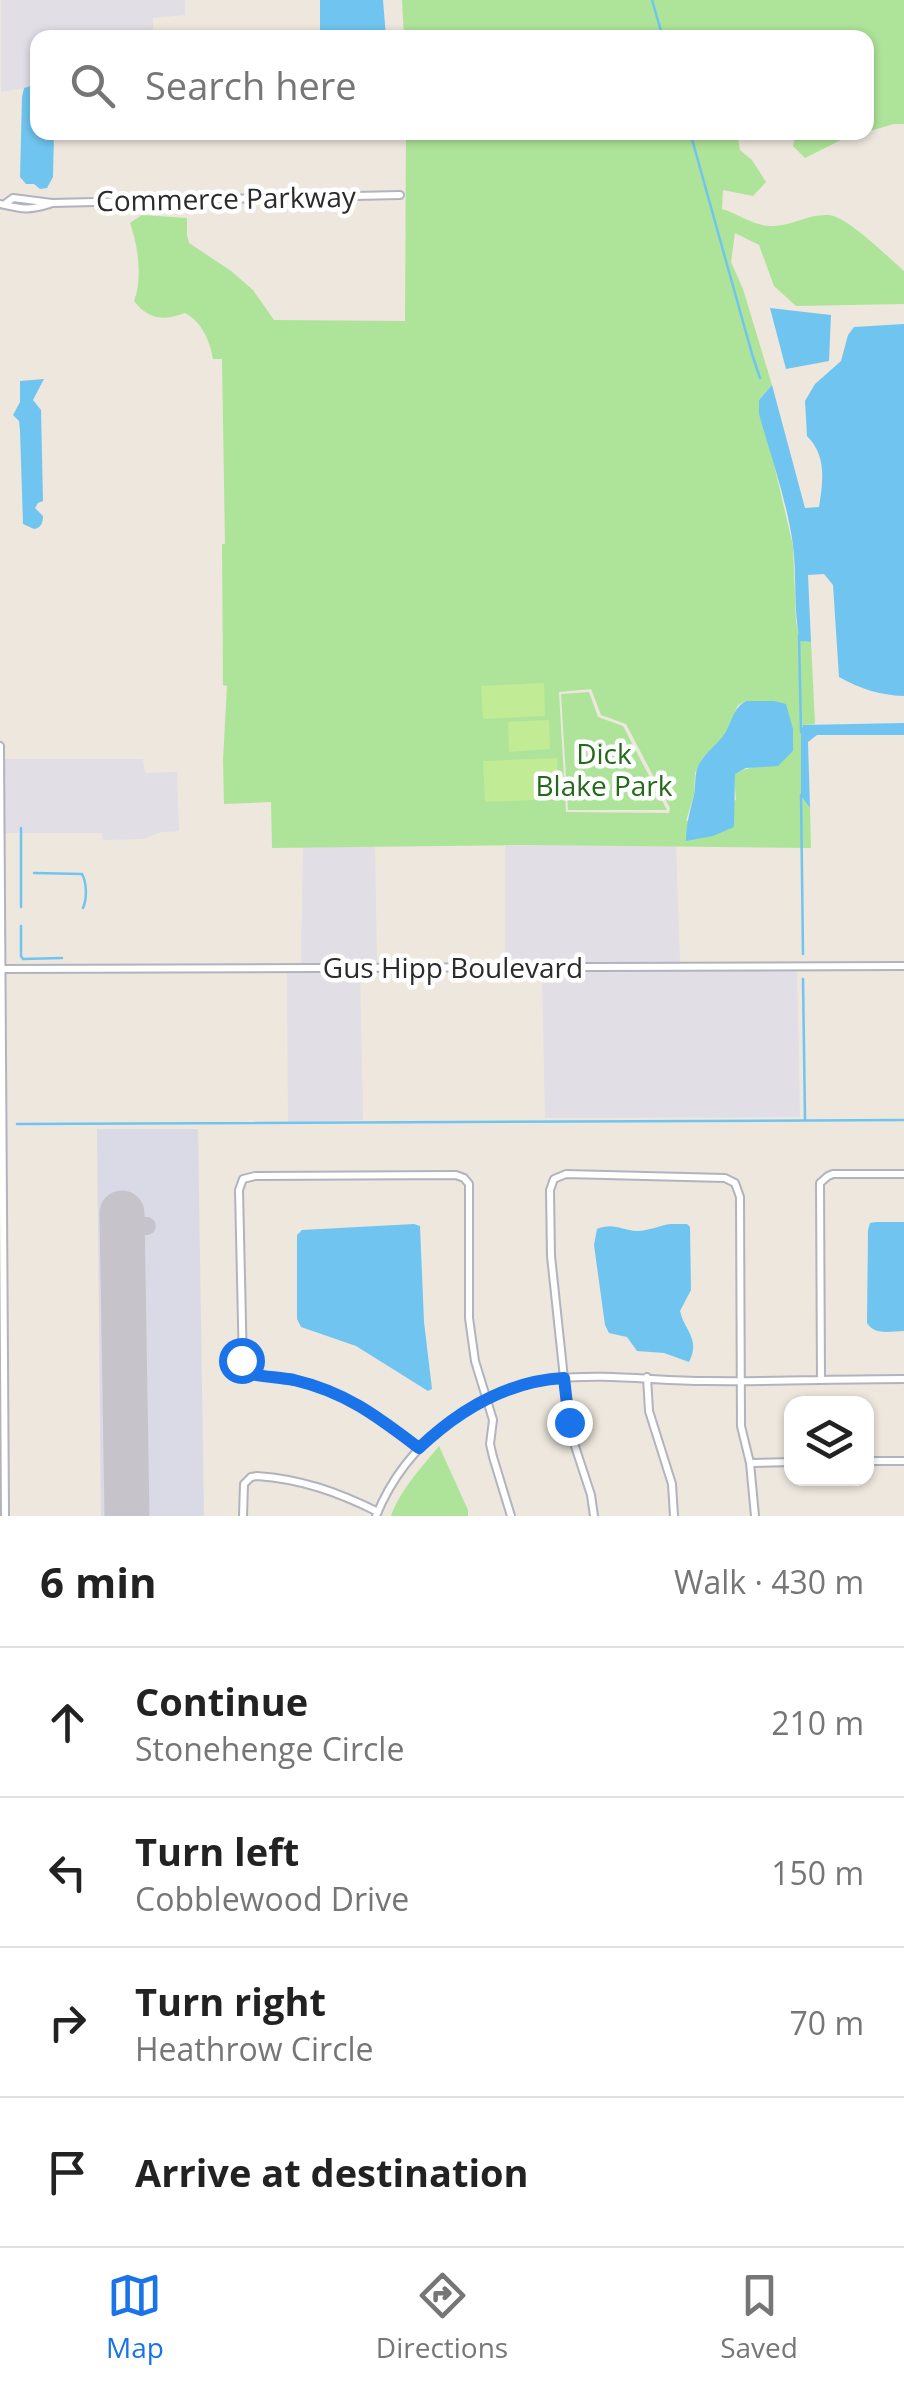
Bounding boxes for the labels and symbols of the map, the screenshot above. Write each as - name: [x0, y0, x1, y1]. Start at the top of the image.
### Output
- street label: Commerce Parkway: [96, 177, 357, 219]
- park label: Dick Blake Park: [536, 734, 673, 804]
- street label: Gus Hipp Boulevard: [323, 948, 583, 986]
- route start: [219, 1338, 265, 1384]
- route end: [547, 1400, 593, 1446]

